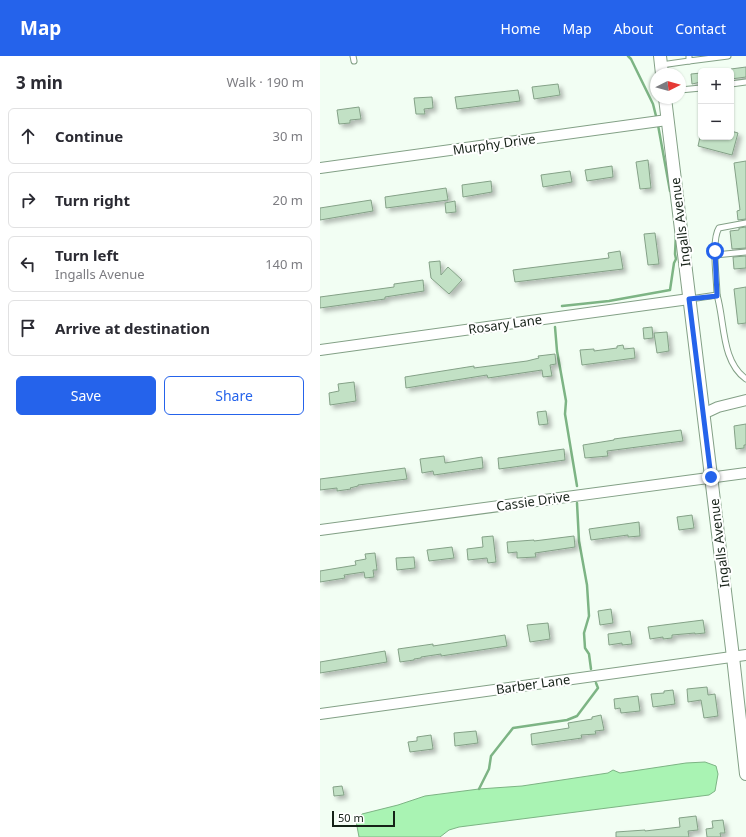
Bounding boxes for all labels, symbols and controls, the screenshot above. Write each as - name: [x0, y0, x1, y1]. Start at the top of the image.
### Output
- text: Map: [20, 15, 61, 41]
- text: Home: [501, 19, 540, 38]
- text: Map: [562, 19, 592, 38]
- text: About: [614, 19, 653, 38]
- text: Contact: [675, 19, 726, 38]
- north arrow: [650, 68, 686, 104]
- map controls: [698, 68, 734, 140]
- button: +: [698, 68, 734, 104]
- text: 3 min: [16, 71, 63, 94]
- text: Walk · 190 m: [226, 73, 304, 91]
- button: −: [698, 104, 734, 140]
- icon: ahead: [17, 125, 39, 147]
- text: Continue: [55, 126, 123, 146]
- text: 30 m: [273, 127, 303, 145]
- street label: Murphy Drive: [451, 129, 537, 159]
- street label: Ingalls Avenue: [666, 176, 694, 268]
- icon: right: [17, 189, 39, 211]
- text: Turn right: [55, 190, 130, 210]
- text: 20 m: [273, 191, 303, 209]
- route start: [706, 242, 724, 260]
- text: Turn left: [55, 245, 119, 265]
- icon: left: [17, 253, 39, 275]
- text: 140 m: [265, 255, 303, 273]
- text: Ingalls Avenue: [55, 265, 145, 283]
- street label: Rosary Lane: [467, 310, 543, 338]
- icon: arrive: [17, 317, 39, 339]
- text: Arrive at destination: [55, 318, 210, 338]
- button: Save: [16, 376, 156, 415]
- button: Share: [164, 376, 304, 415]
- route end: [702, 468, 720, 486]
- street label: Cassie Drive: [495, 487, 571, 515]
- street label: Ingalls Avenue: [705, 497, 733, 589]
- street label: Barber Lane: [495, 670, 571, 698]
- scale bar: [332, 809, 395, 828]
- text: 50 m: [338, 810, 364, 825]

